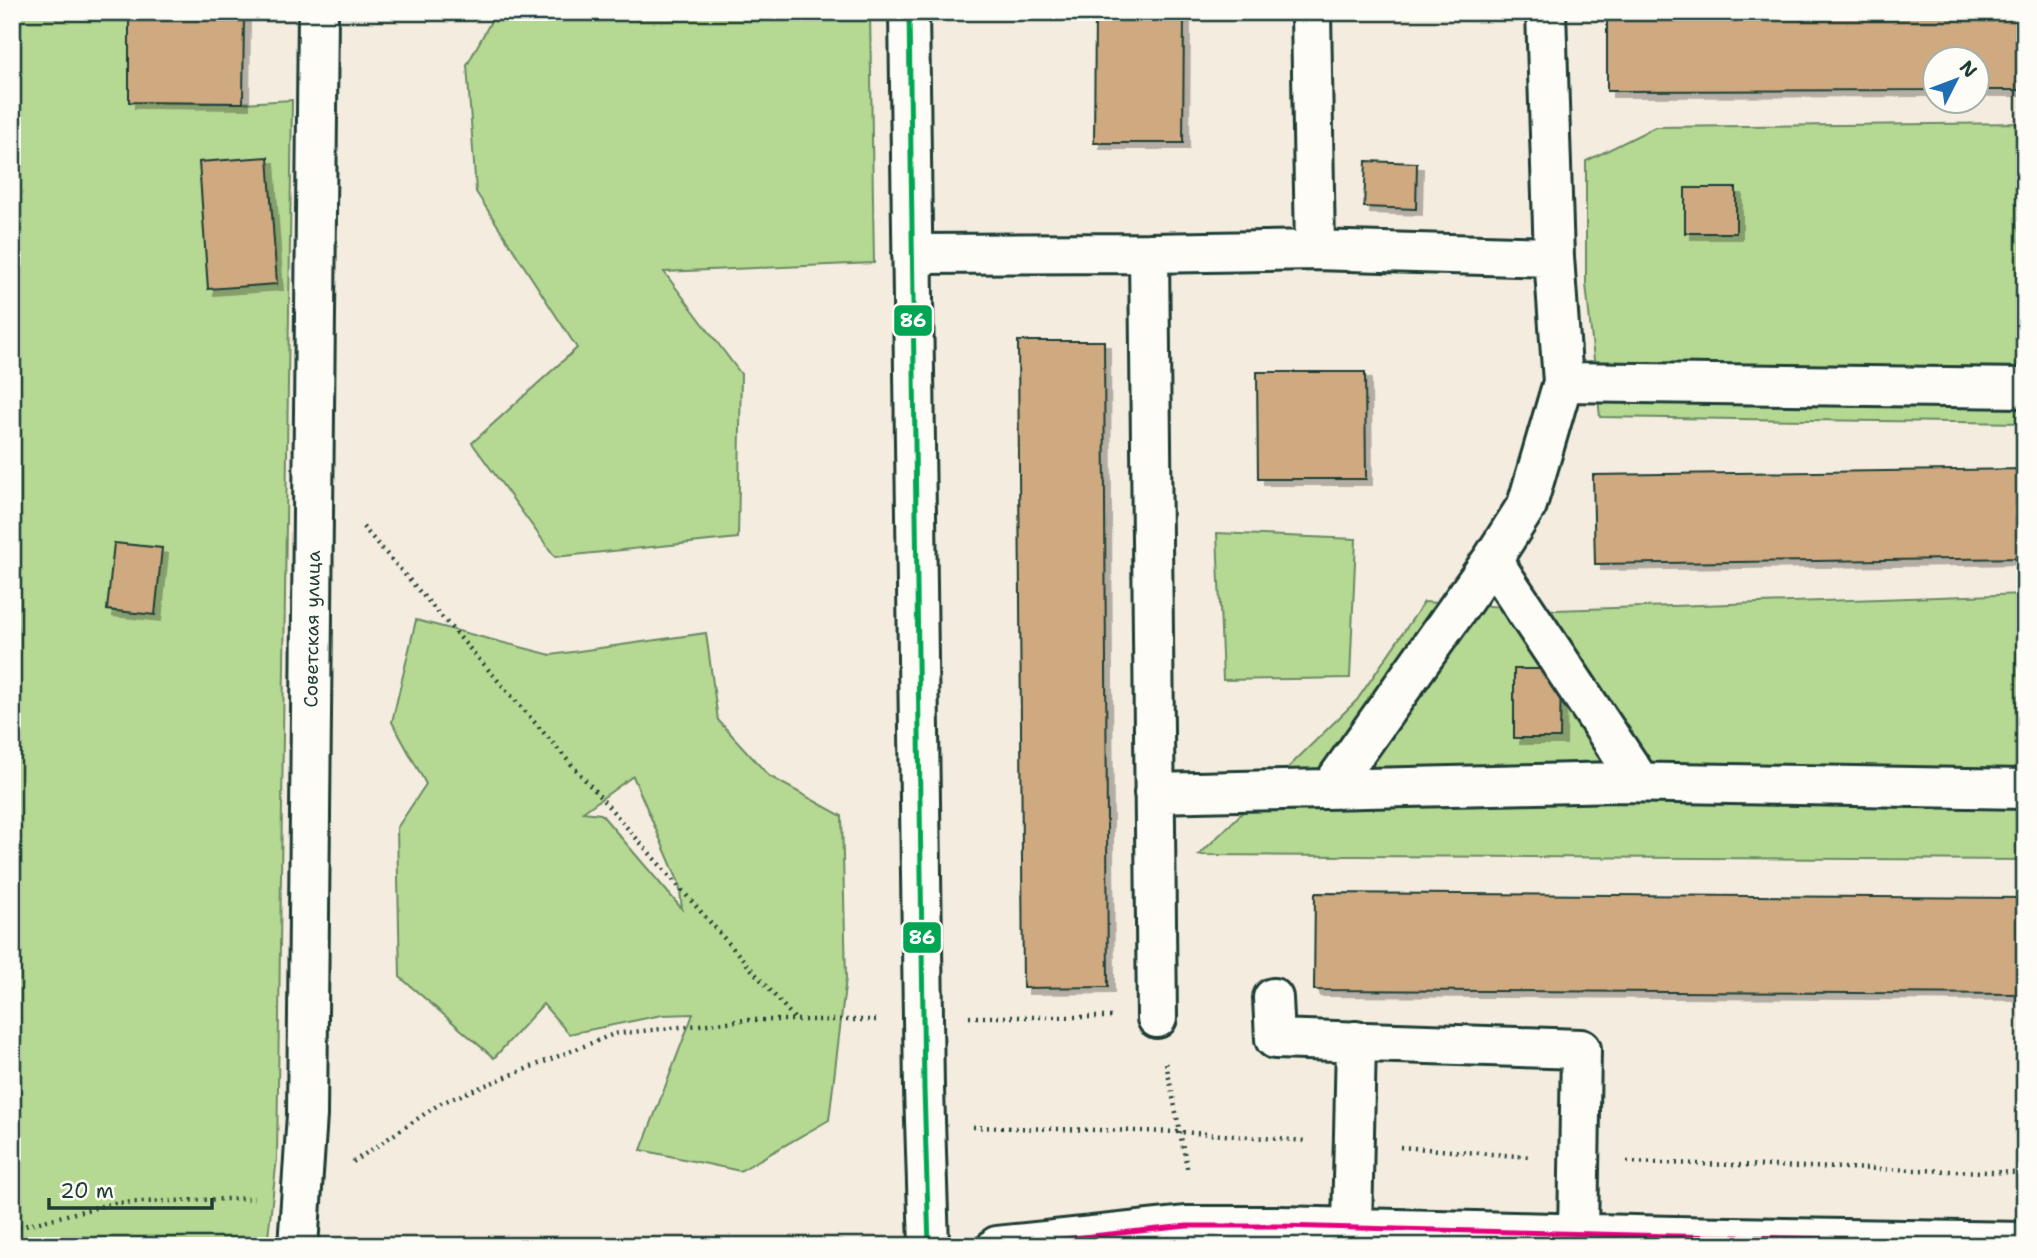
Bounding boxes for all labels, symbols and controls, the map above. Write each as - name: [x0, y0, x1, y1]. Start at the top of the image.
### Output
- north arrow: [1922, 46, 1992, 116]
- text: N: [1954, 55, 1983, 83]
- line badge: 86: [893, 304, 933, 337]
- text: 86: [900, 308, 926, 333]
- street label: Советская улица: [298, 550, 326, 708]
- line badge: 86: [902, 921, 942, 954]
- text: 86: [909, 925, 935, 950]
- scale bar: [49, 1167, 212, 1211]
- text: 20 m: [60, 1177, 114, 1205]

